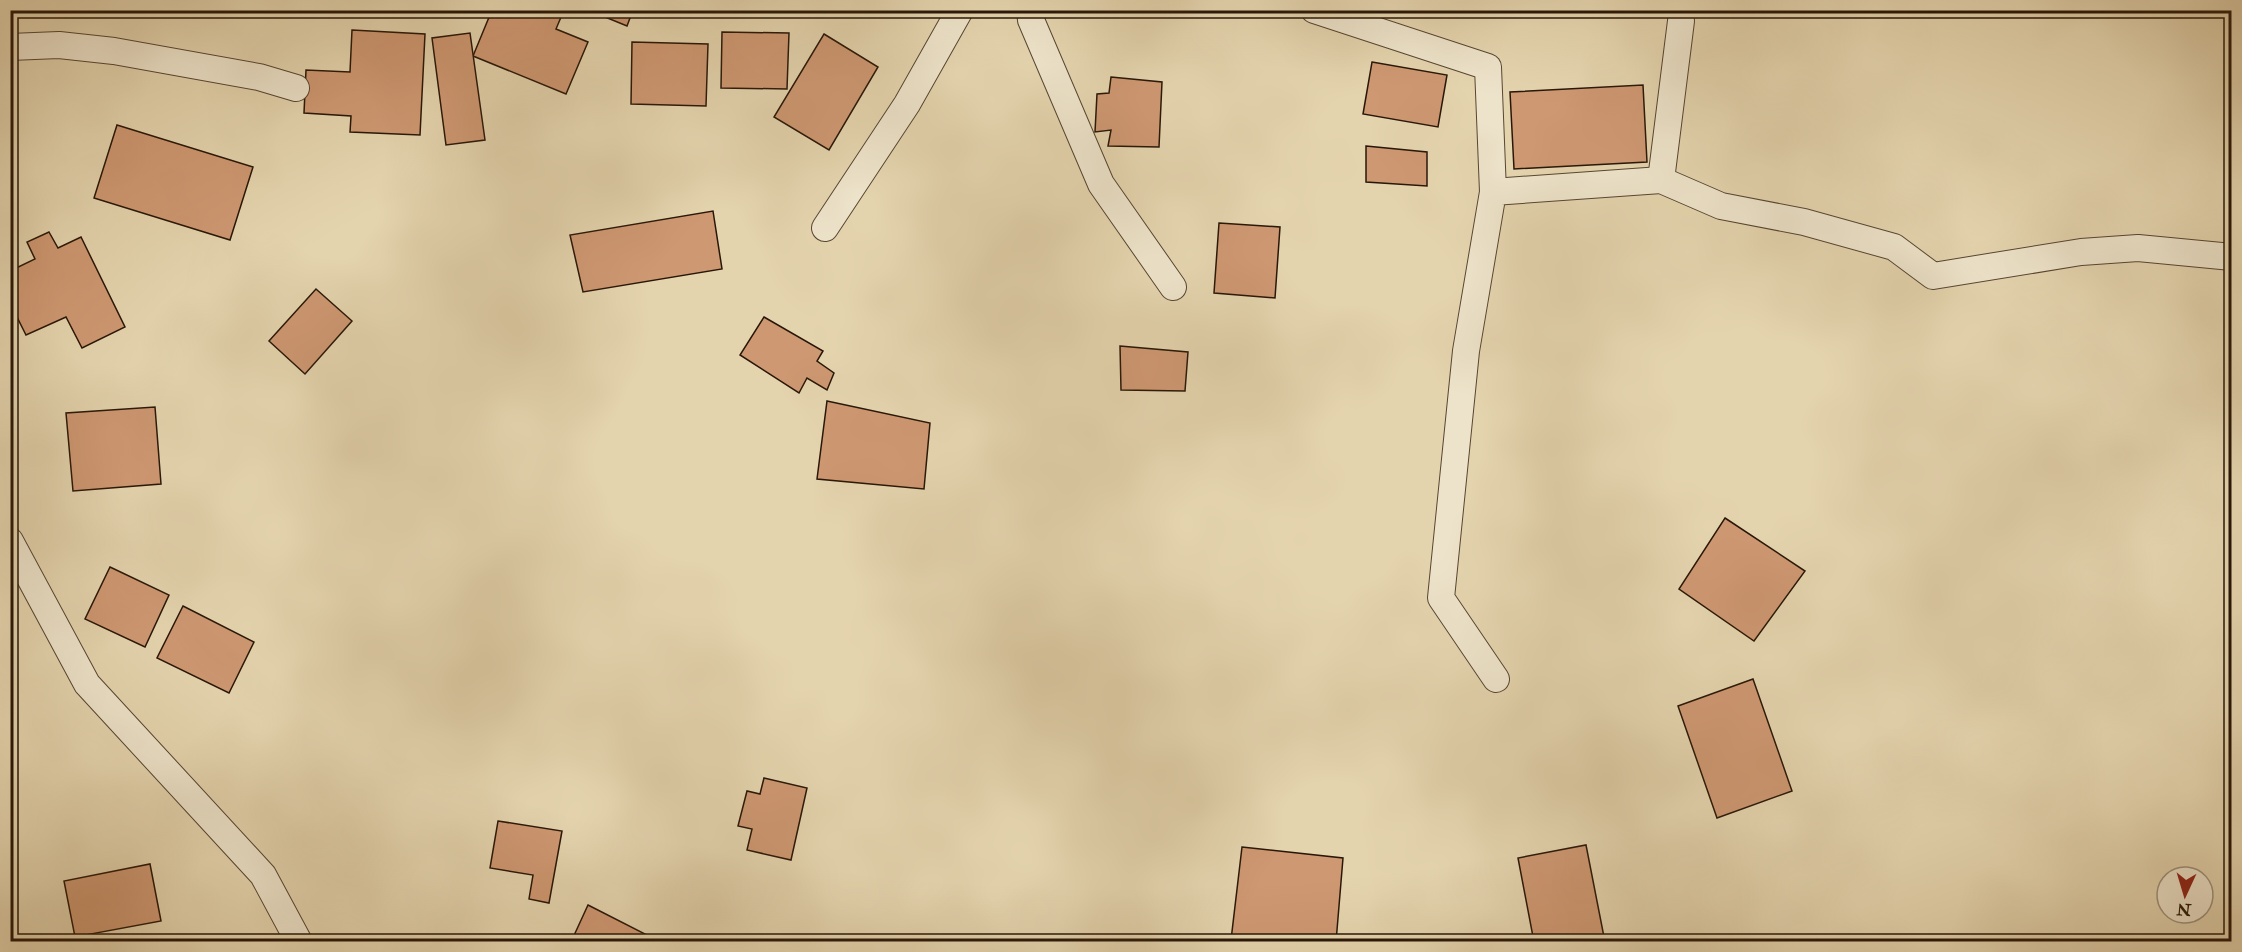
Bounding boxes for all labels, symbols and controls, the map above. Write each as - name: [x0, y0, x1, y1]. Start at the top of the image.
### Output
- north arrow: [2155, 865, 2215, 925]
- text: N: [2176, 898, 2193, 920]

